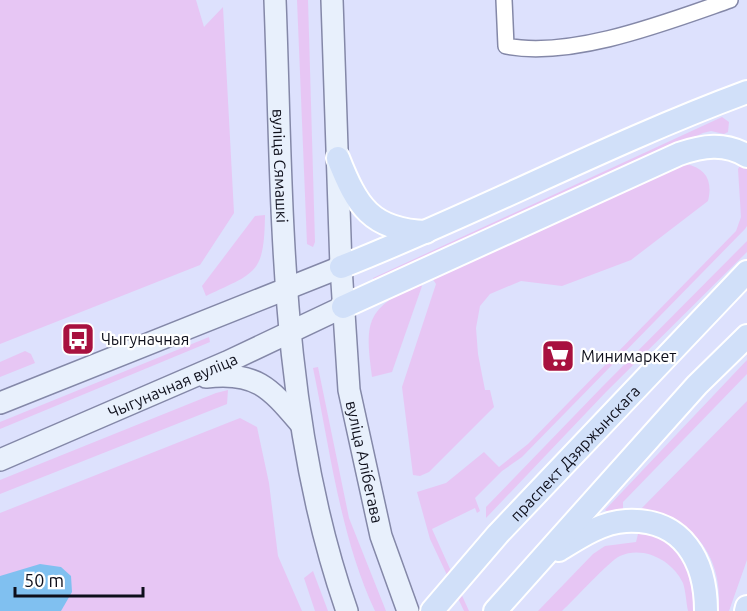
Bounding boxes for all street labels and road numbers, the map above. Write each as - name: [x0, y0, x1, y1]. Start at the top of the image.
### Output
- street label: вуліца Сямашкі: [269, 109, 292, 223]
- street label: Чыгуначная вуліца: [105, 349, 240, 421]
- street label: праспект Дзяржынскага: [506, 382, 643, 524]
- street label: вуліца Алібегава: [343, 399, 387, 525]

